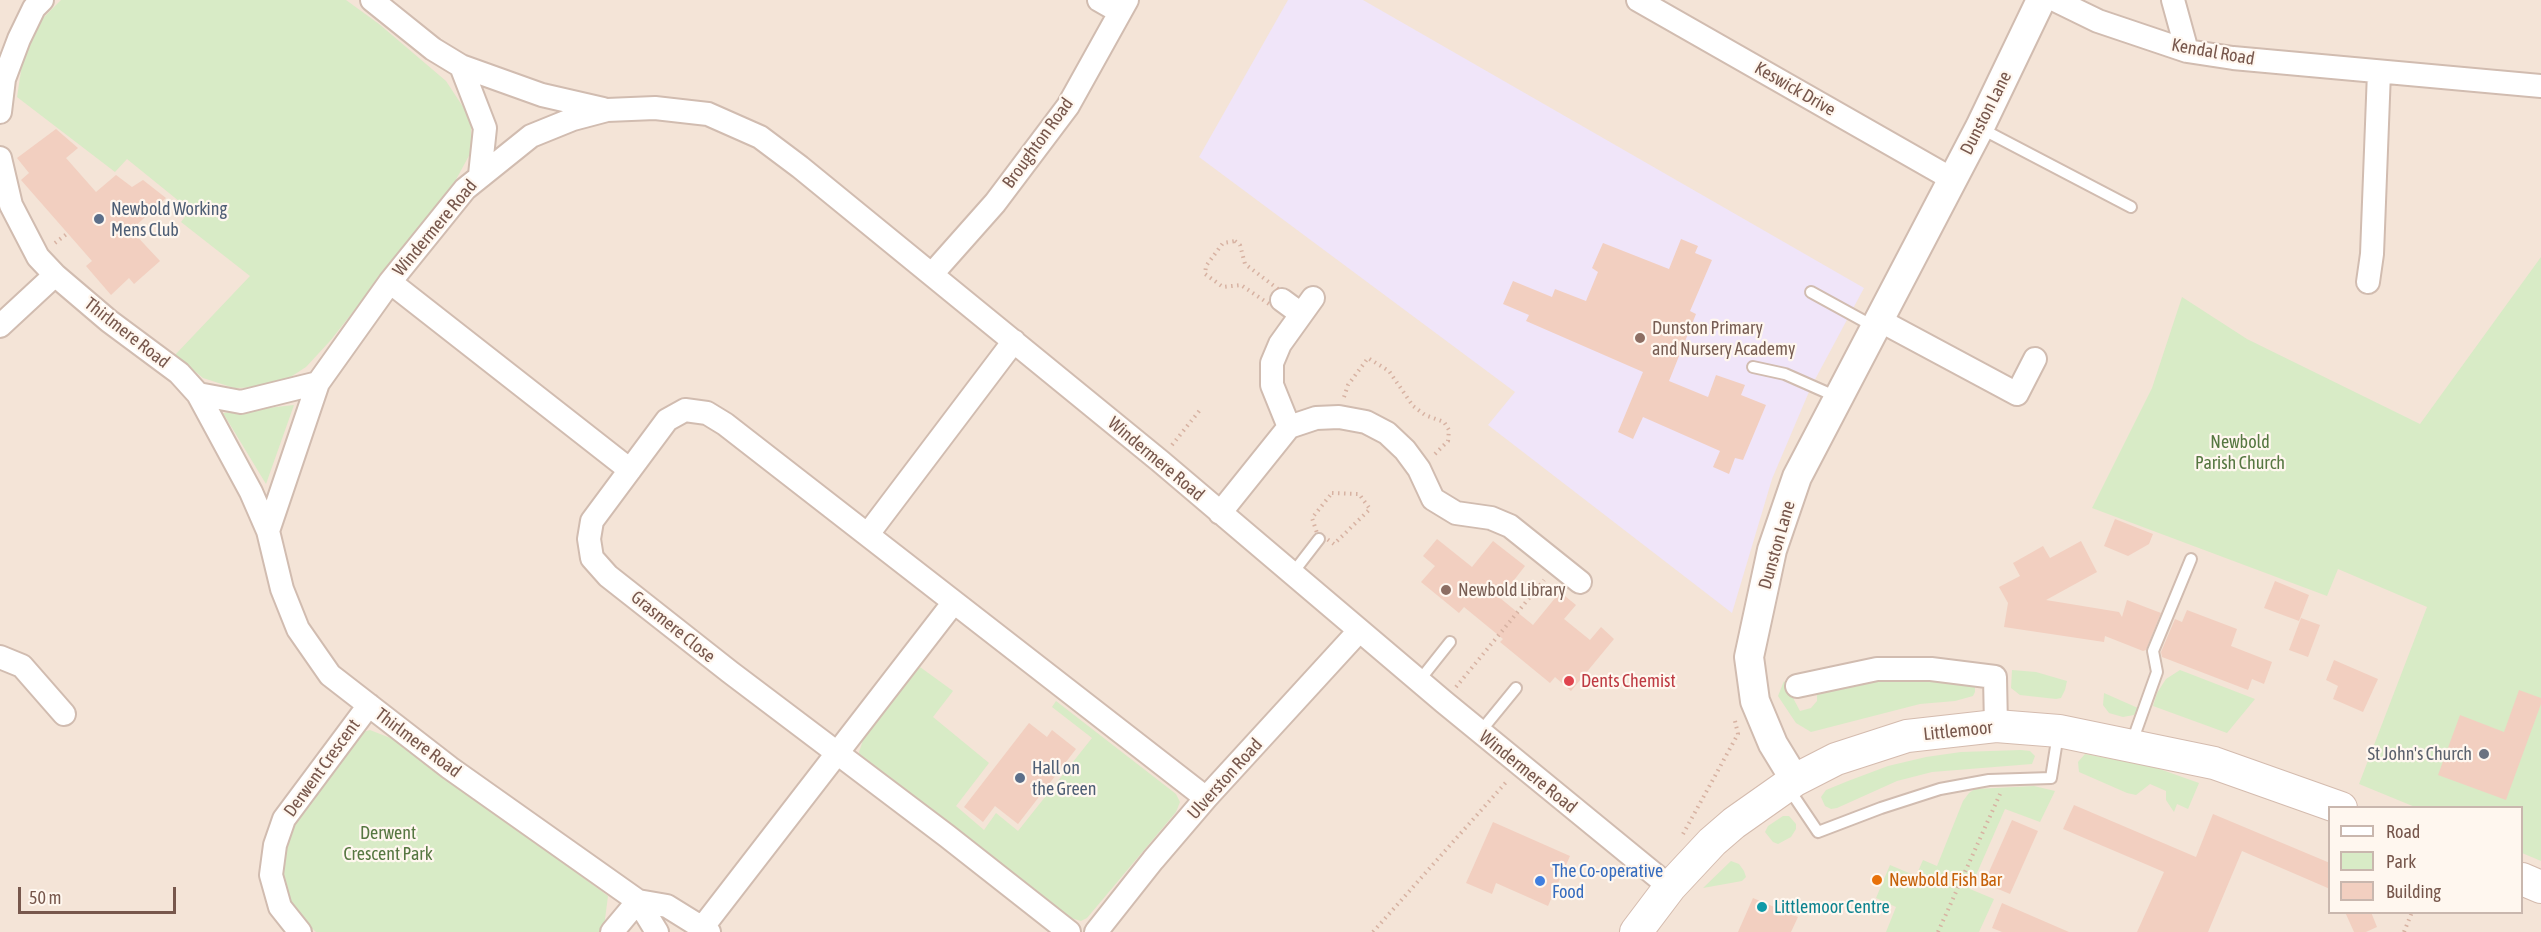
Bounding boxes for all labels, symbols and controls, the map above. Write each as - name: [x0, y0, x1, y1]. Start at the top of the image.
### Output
- street label: Kendal Road: [2170, 34, 2256, 70]
- street label: Keswick Drive: [1751, 57, 1839, 121]
- street label: Dunston Lane: [1956, 68, 2016, 158]
- street label: Broughton Road: [998, 94, 1078, 192]
- street label: Windermere Road: [388, 175, 482, 281]
- place label: Newbold Working Mens Club: [111, 198, 227, 240]
- marker: Newbold Working Mens Club: [92, 212, 106, 226]
- street label: Thirlmere Road: [80, 293, 174, 373]
- place label: Dunston Primary and Nursery Academy: [1652, 317, 1795, 360]
- marker: Dunston Primary and Nursery Academy: [1633, 331, 1647, 345]
- street label: Windermere Road: [1103, 412, 1209, 506]
- park label: Newbold Parish Church: [2195, 431, 2285, 474]
- street label: Dunston Lane: [1754, 498, 1800, 592]
- place label: Newbold Library: [1458, 579, 1566, 601]
- marker: Newbold Library: [1439, 583, 1453, 597]
- street label: Grasmere Close: [627, 587, 719, 667]
- place label: Dents Chemist: [1581, 670, 1676, 692]
- marker: Dents Chemist: [1562, 674, 1576, 688]
- street label: Thirlmere Road: [371, 704, 465, 782]
- street label: Derwent Crescent: [279, 715, 365, 821]
- street label: Littlemoor: [1922, 717, 1994, 745]
- street label: Windermere Road: [1475, 726, 1581, 818]
- street label: Ulverston Road: [1183, 734, 1267, 824]
- place label: St John's Church: [2367, 743, 2472, 765]
- marker: St John's Church: [2477, 747, 2491, 761]
- place label: Hall on the Green: [1032, 757, 1096, 800]
- marker: Hall on the Green: [1013, 771, 1027, 785]
- legend: [2328, 806, 2523, 914]
- text: Road: [2386, 821, 2420, 842]
- park label: Derwent Crescent Park: [343, 822, 433, 864]
- text: Park: [2386, 851, 2416, 872]
- place label: The Co-operative Food: [1552, 860, 1663, 902]
- place label: Newbold Fish Bar: [1889, 869, 2002, 891]
- marker: Newbold Fish Bar: [1870, 873, 1884, 887]
- marker: The Co-operative Food: [1533, 874, 1547, 888]
- scale bar: [21, 875, 178, 913]
- text: Building: [2386, 881, 2441, 902]
- text: 50 m: [29, 887, 61, 908]
- place label: Littlemoor Centre: [1774, 896, 1890, 918]
- marker: Littlemoor Centre: [1755, 900, 1769, 914]

